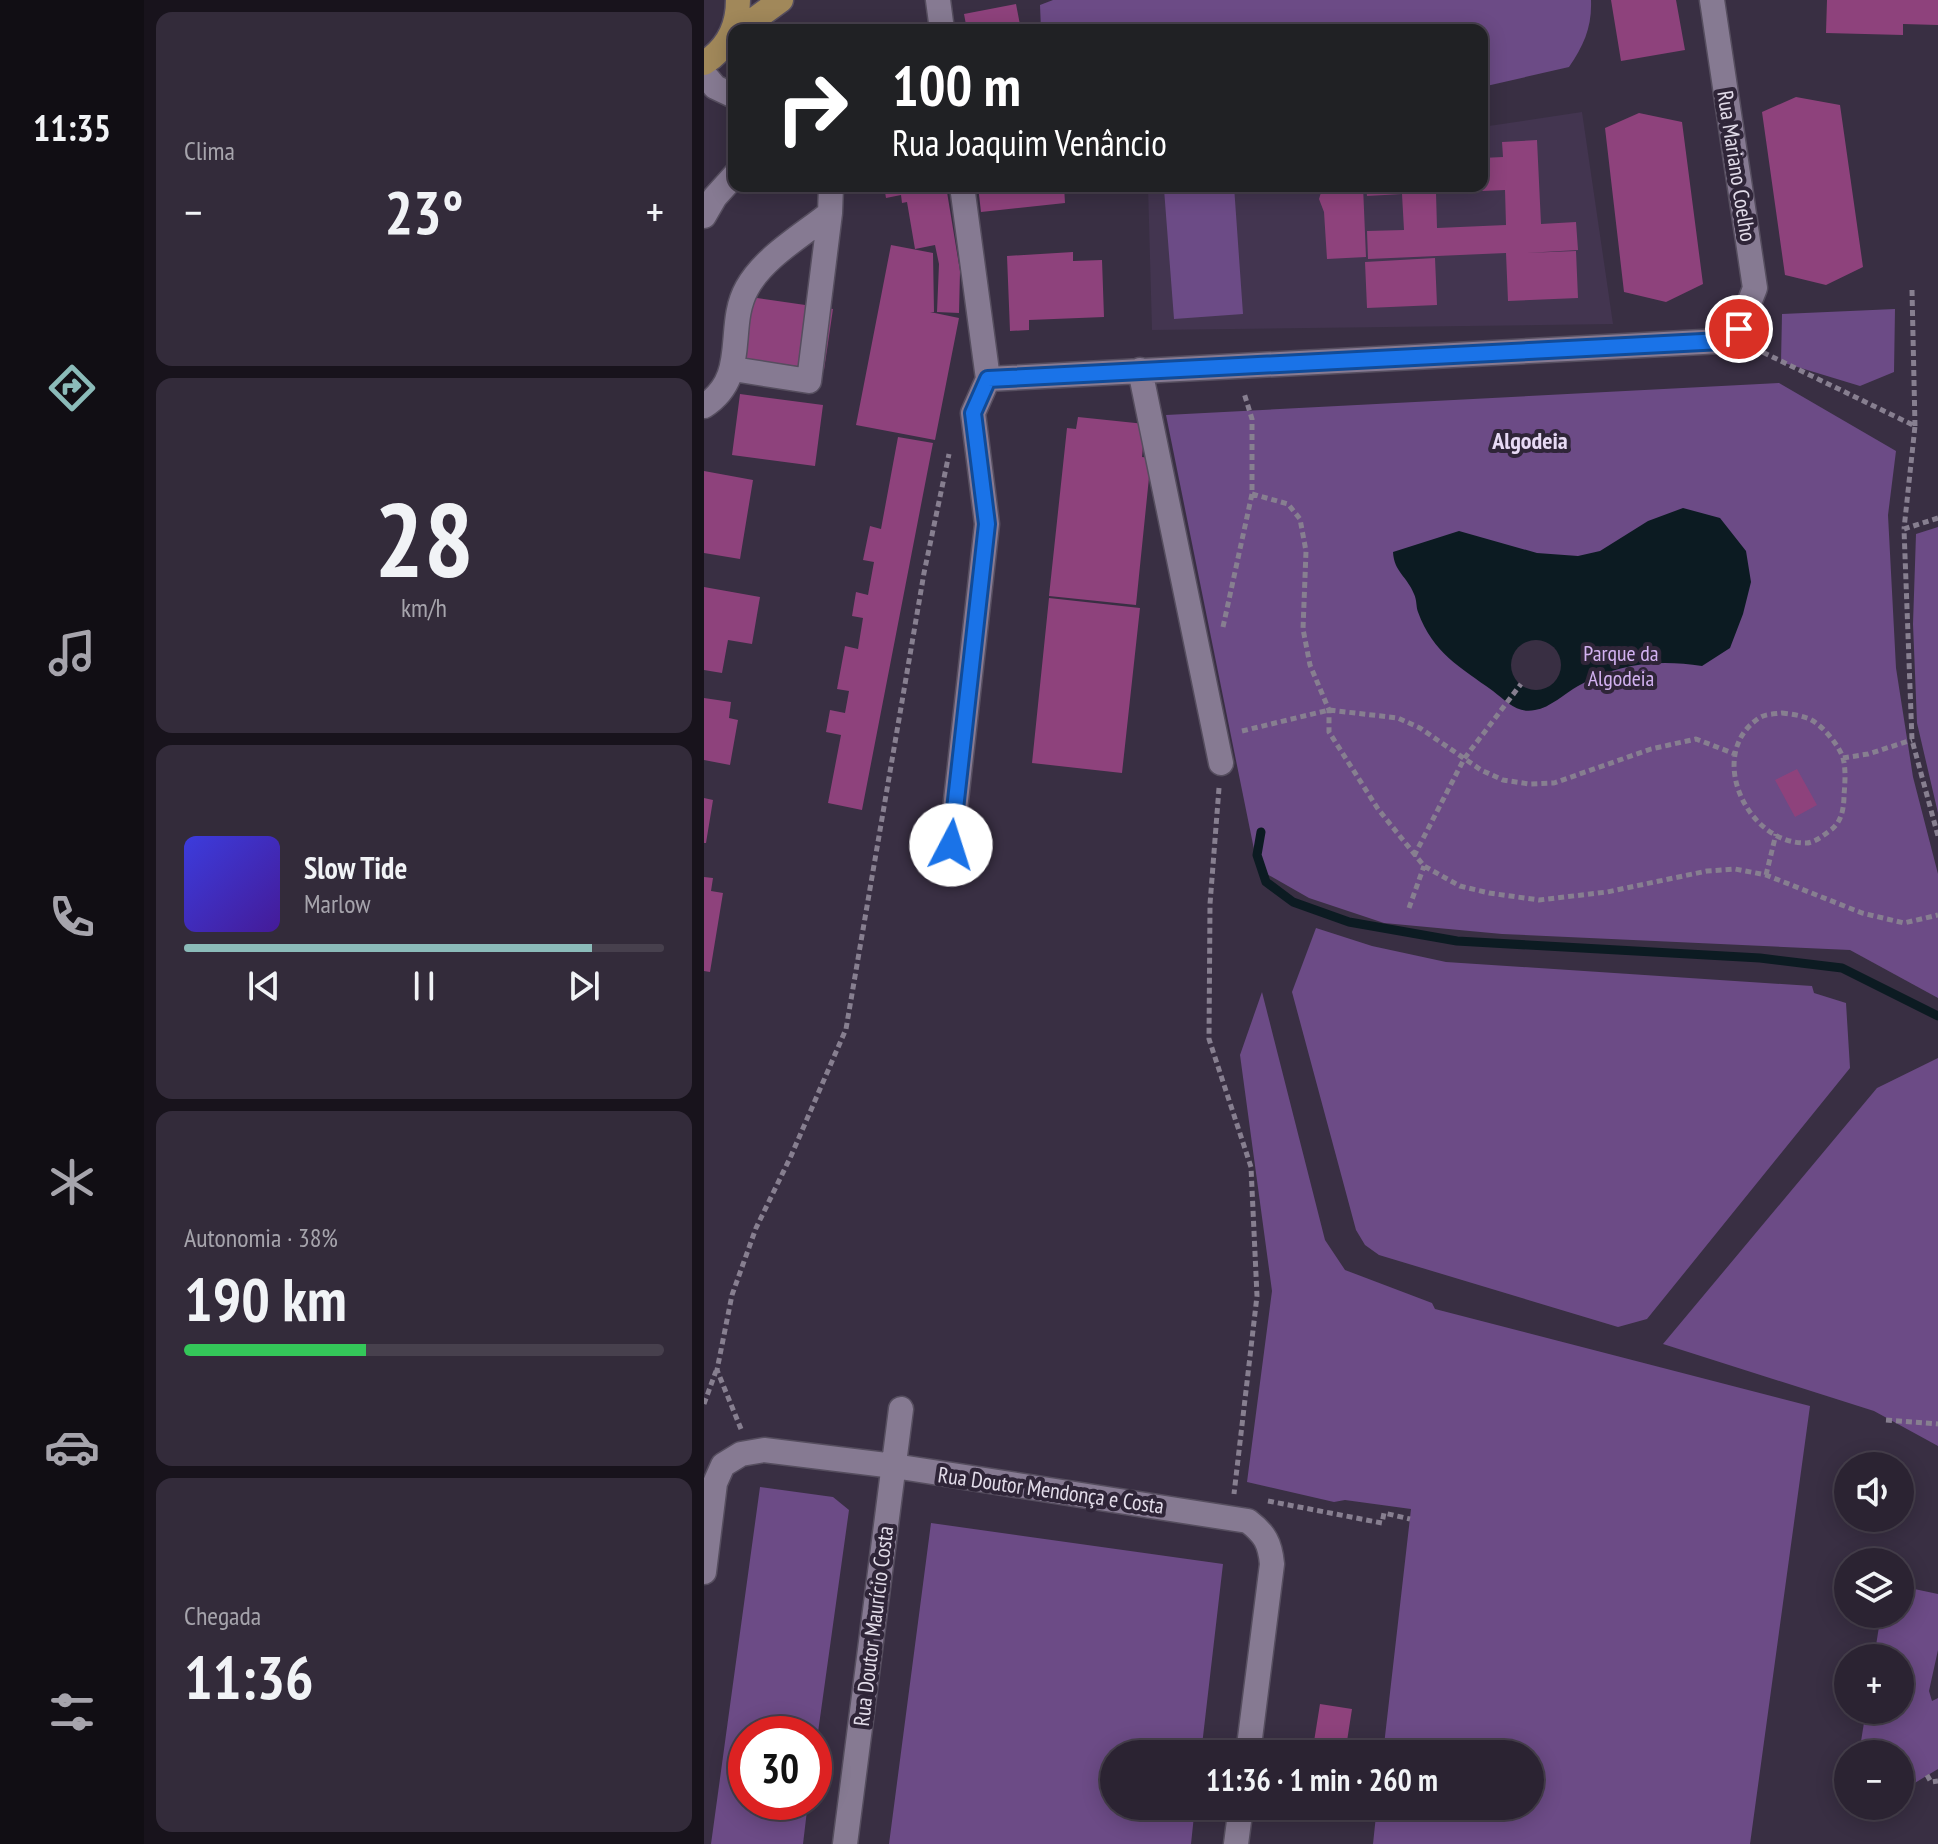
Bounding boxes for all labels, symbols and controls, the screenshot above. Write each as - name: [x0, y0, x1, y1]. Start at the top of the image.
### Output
- text: 100 m: [892, 49, 1021, 121]
- icon: right: [760, 56, 864, 160]
- street label: Rua Mariano Coelho: [1711, 89, 1763, 243]
- text: 11:35: [33, 104, 111, 151]
- text: Rua Joaquim Venâncio: [892, 119, 1167, 166]
- text: Clima: [184, 134, 235, 167]
- text: 23°: [384, 173, 464, 251]
- text: −: [184, 183, 202, 240]
- text: +: [646, 183, 664, 240]
- pin: [1705, 295, 1773, 363]
- icon: arrive: [1717, 307, 1761, 351]
- icon: directions: [44, 360, 100, 416]
- district label: Algodeia: [1491, 425, 1568, 456]
- text: 28: [374, 471, 474, 606]
- text: km/h: [401, 591, 447, 624]
- icon: music: [44, 625, 100, 681]
- park label: Parque da Algodeia: [1583, 639, 1659, 692]
- position arrow: [909, 803, 993, 887]
- text: Slow Tide: [304, 848, 407, 887]
- text: Marlow: [304, 887, 370, 920]
- icon: phone: [44, 889, 100, 945]
- icon: previous: [242, 964, 286, 1008]
- icon: pause: [402, 964, 446, 1008]
- icon: next: [562, 964, 606, 1008]
- icon: climate: [44, 1154, 100, 1210]
- text: Autonomia · 38%: [184, 1221, 338, 1254]
- text: 190 km: [184, 1260, 347, 1338]
- icon: car: [44, 1419, 100, 1475]
- map controls: [1834, 1452, 1914, 1820]
- button: sound: [1834, 1452, 1914, 1532]
- street label: Rua Doutor Mendonça e Costa: [936, 1460, 1166, 1520]
- street label: Rua Doutor Maurício Costa: [847, 1524, 899, 1728]
- button: layers: [1834, 1548, 1914, 1628]
- text: Chegada: [184, 1599, 261, 1632]
- text: 11:36: [184, 1638, 314, 1716]
- button: +: [1834, 1644, 1914, 1724]
- icon: filters: [44, 1684, 100, 1740]
- speed limit sign: 30: [728, 1716, 832, 1820]
- button: −: [1834, 1740, 1914, 1820]
- text: 11:36 · 1 min · 260 m: [1206, 1760, 1438, 1799]

